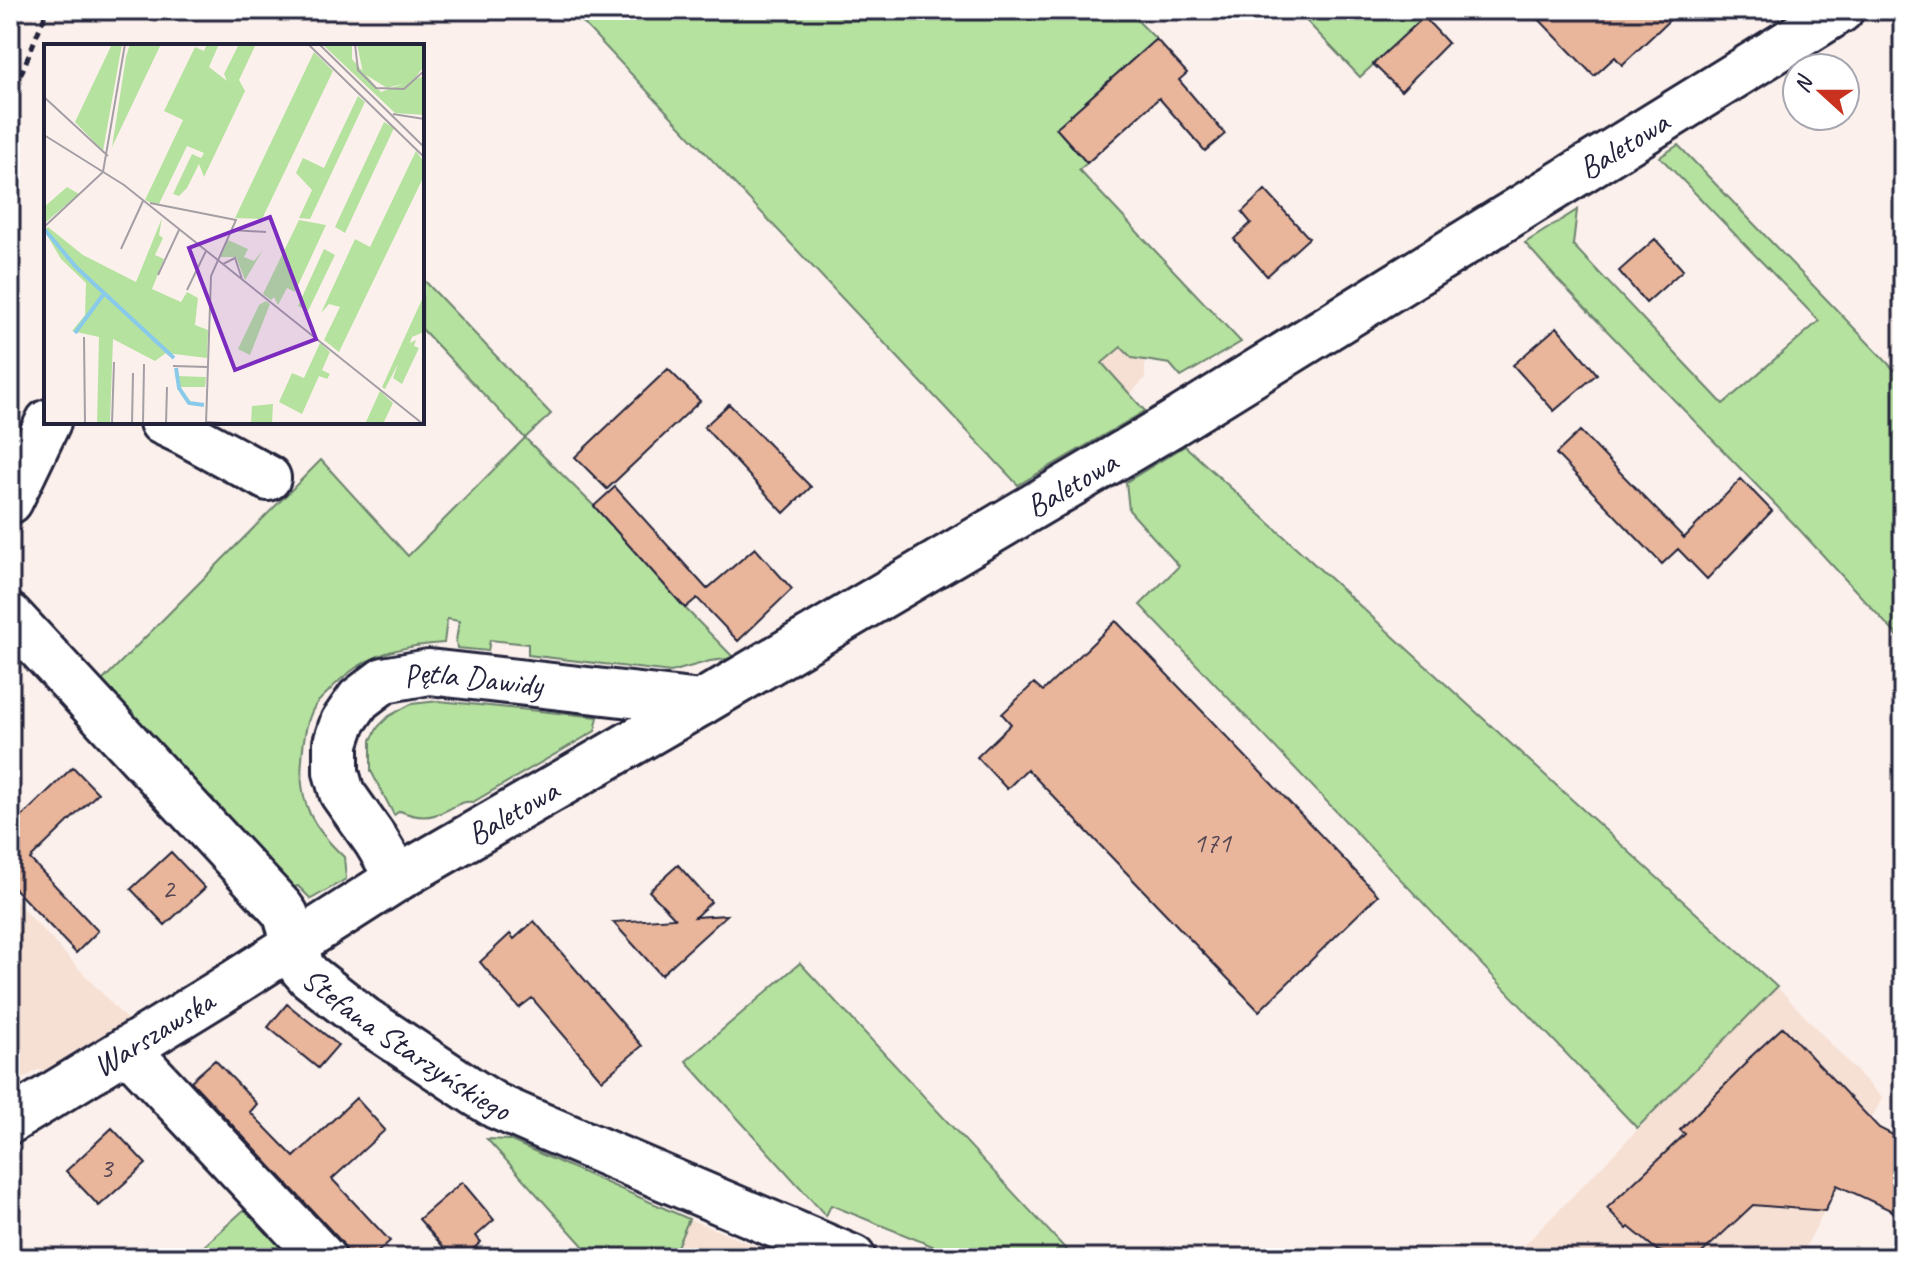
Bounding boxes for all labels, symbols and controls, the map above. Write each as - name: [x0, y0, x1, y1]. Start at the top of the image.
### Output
- inset map: [44, 44, 424, 424]
- north arrow: [1781, 52, 1861, 132]
- text: N: [1788, 71, 1820, 97]
- street label: Baletowa: [1571, 101, 1678, 189]
- street label: Baletowa: [1019, 441, 1126, 527]
- street label: Pętla Dawidy: [400, 652, 547, 706]
- street label: Baletowa: [460, 769, 568, 855]
- house number: 171: [1193, 825, 1232, 860]
- house number: 2: [162, 871, 177, 906]
- street label: Stefana Starzyńskiego: [294, 958, 518, 1131]
- street label: Warszawska: [85, 979, 224, 1086]
- house number: 3: [100, 1150, 115, 1185]

